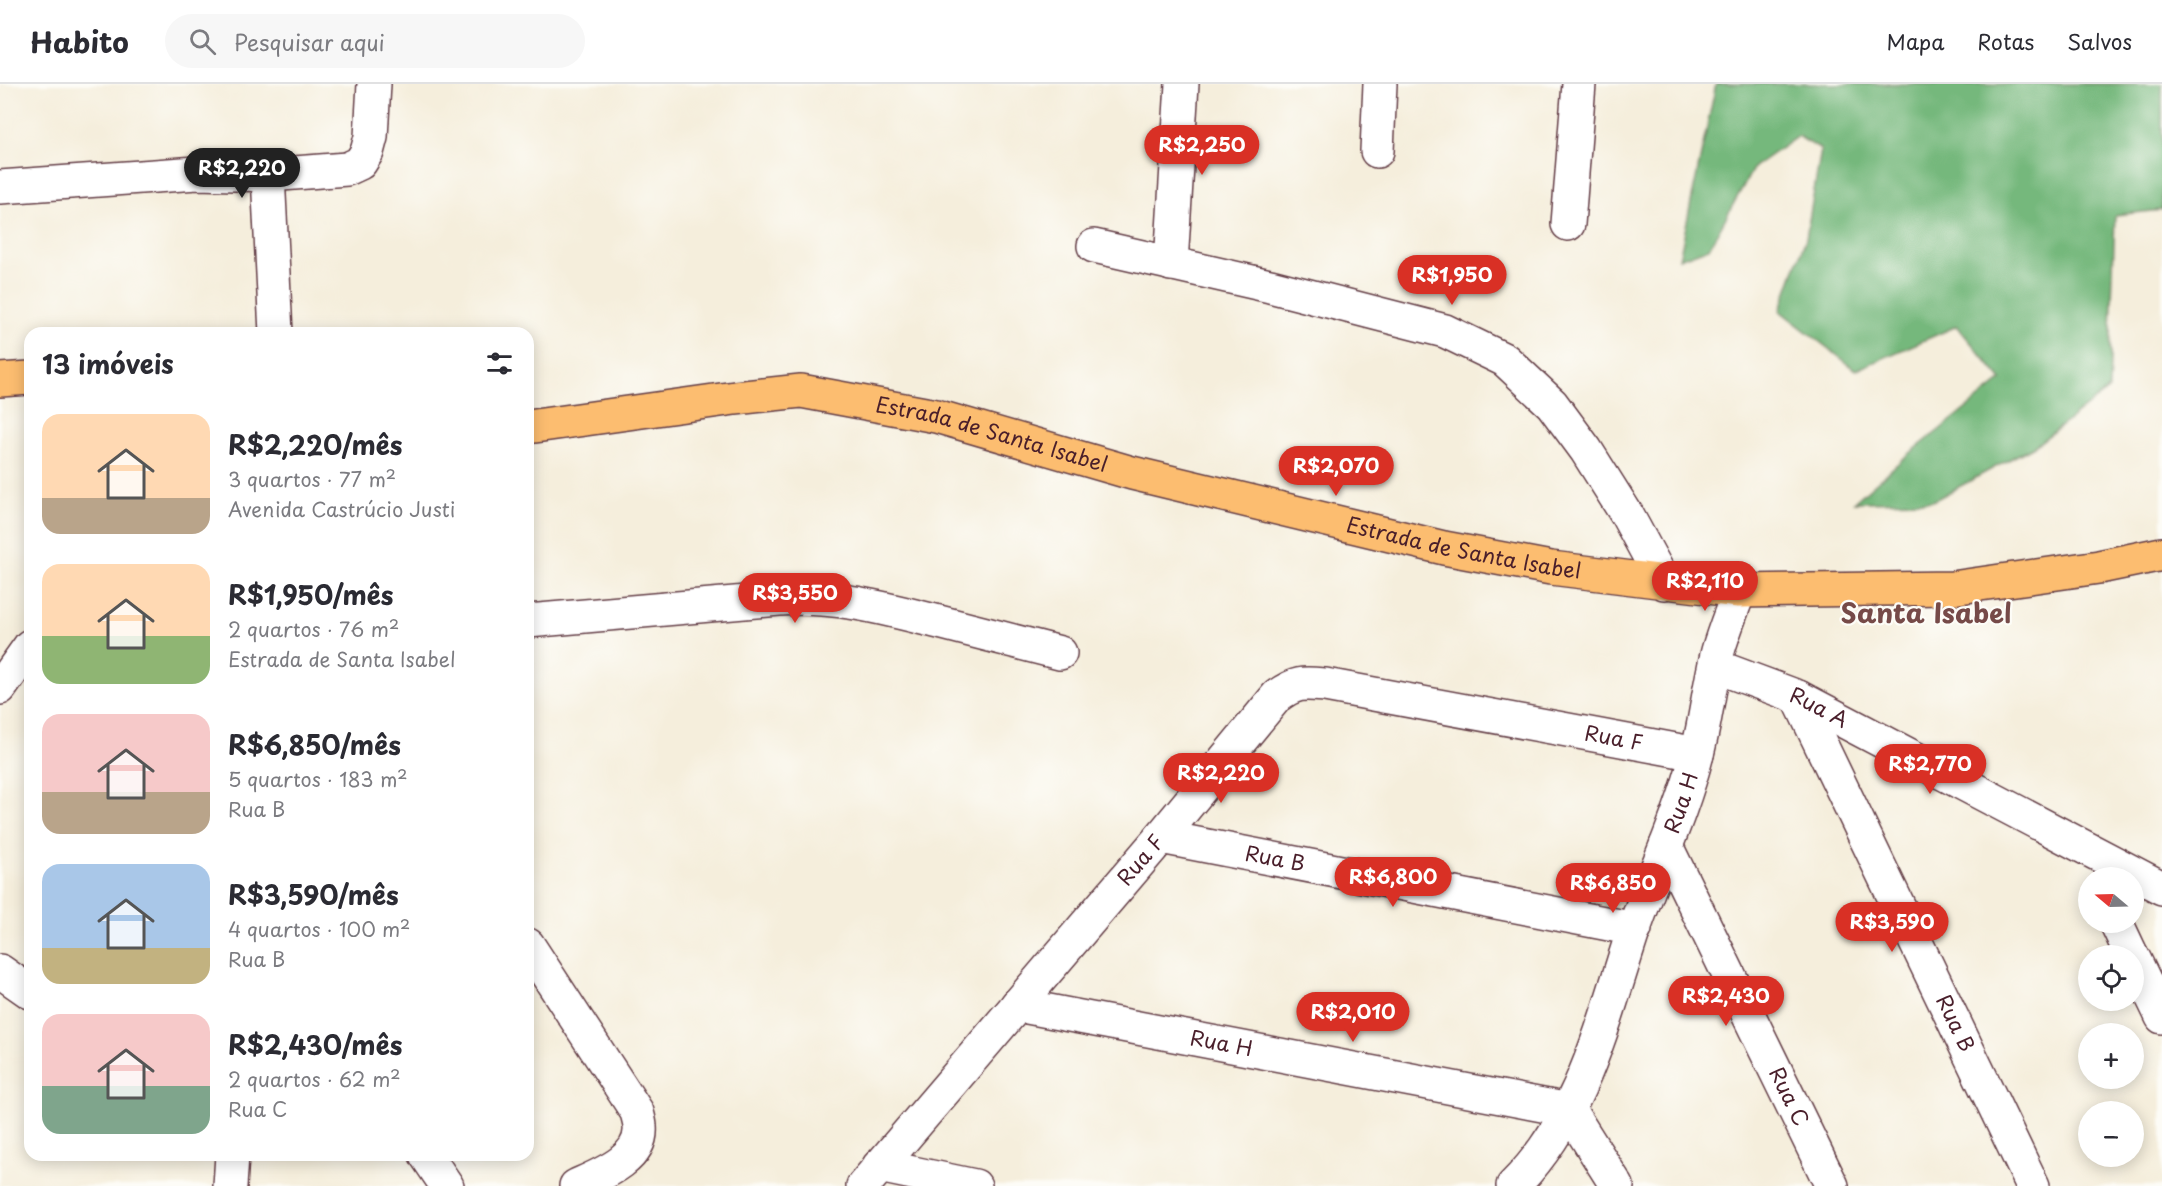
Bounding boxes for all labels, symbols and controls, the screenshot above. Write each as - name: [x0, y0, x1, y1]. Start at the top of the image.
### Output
- search box: [165, 14, 585, 68]
- text: Habito: [30, 20, 129, 63]
- icon: search: [186, 25, 219, 58]
- text: Pesquisar aqui: [234, 25, 385, 58]
- text: Mapa: [1887, 25, 1944, 57]
- text: Rotas: [1977, 25, 2034, 57]
- text: Salvos: [2067, 25, 2132, 57]
- pin: R$2,250: [1147, 125, 1257, 176]
- text: R$2,250: [1158, 129, 1246, 159]
- pin: R$2,220: [187, 148, 297, 199]
- text: R$2,220: [198, 152, 286, 182]
- pin: R$1,950: [1397, 255, 1507, 306]
- text: R$1,950: [1412, 259, 1492, 289]
- text: 13 imóveis: [42, 344, 174, 383]
- icon: filters: [483, 347, 516, 380]
- street label: Estrada de Santa Isabel: [873, 387, 1112, 479]
- text: R$2,220/mês: [228, 425, 403, 464]
- icon: home: [90, 438, 162, 510]
- pin: R$2,070: [1281, 446, 1391, 497]
- text: R$2,070: [1293, 450, 1379, 480]
- text: 3 quartos · 77 m²: [228, 464, 396, 494]
- text: Avenida Castrúcio Justi: [228, 494, 455, 524]
- street label: Estrada de Santa Isabel: [1343, 507, 1583, 586]
- pin: R$2,110: [1650, 561, 1760, 612]
- text: R$2,110: [1666, 565, 1744, 595]
- pin: R$3,550: [740, 573, 850, 624]
- text: R$1,950/mês: [228, 575, 394, 614]
- text: R$3,550: [752, 577, 838, 607]
- icon: home: [90, 588, 162, 660]
- district label: Santa Isabel: [1840, 591, 2012, 632]
- text: 2 quartos · 76 m²: [228, 614, 399, 644]
- text: Estrada de Santa Isabel: [228, 644, 455, 674]
- street label: Rua A: [1786, 677, 1855, 735]
- street label: Rua F: [1582, 716, 1646, 758]
- text: R$6,850/mês: [228, 725, 401, 764]
- icon: home: [90, 738, 162, 810]
- pin: R$2,770: [1875, 744, 1985, 795]
- text: R$2,770: [1888, 748, 1972, 778]
- pin: R$2,220: [1166, 753, 1276, 804]
- text: R$2,220: [1177, 757, 1265, 787]
- text: 5 quartos · 183 m²: [228, 764, 408, 794]
- street label: Rua H: [1654, 768, 1705, 837]
- text: Rua B: [228, 794, 285, 824]
- street label: Rua F: [1108, 827, 1171, 892]
- street label: Rua B: [1243, 836, 1308, 879]
- pin: R$6,800: [1338, 857, 1448, 908]
- text: R$6,800: [1349, 861, 1437, 891]
- pin: R$6,850: [1558, 863, 1668, 914]
- text: R$6,850: [1570, 867, 1656, 897]
- north arrow: [2078, 867, 2144, 933]
- map controls: [2078, 867, 2144, 1167]
- text: R$3,590/mês: [228, 875, 399, 914]
- icon: home: [90, 888, 162, 960]
- pin: R$3,590: [1837, 902, 1947, 953]
- text: R$3,590: [1850, 906, 1934, 936]
- text: 4 quartos · 100 m²: [228, 914, 410, 944]
- text: Rua B: [228, 944, 285, 974]
- button: locate: [2078, 945, 2144, 1011]
- pin: R$2,430: [1671, 976, 1781, 1027]
- text: R$2,430: [1682, 980, 1770, 1010]
- street label: Rua B: [1929, 988, 1984, 1056]
- pin: R$2,010: [1298, 992, 1408, 1043]
- text: R$2,010: [1310, 996, 1396, 1026]
- street label: Rua H: [1188, 1020, 1256, 1064]
- button: +: [2078, 1023, 2144, 1089]
- text: R$2,430/mês: [228, 1025, 402, 1064]
- icon: home: [90, 1038, 162, 1110]
- street label: Rua C: [1762, 1061, 1818, 1131]
- text: 2 quartos · 62 m²: [228, 1064, 401, 1094]
- text: Rua C: [228, 1094, 287, 1124]
- button: −: [2078, 1101, 2144, 1167]

